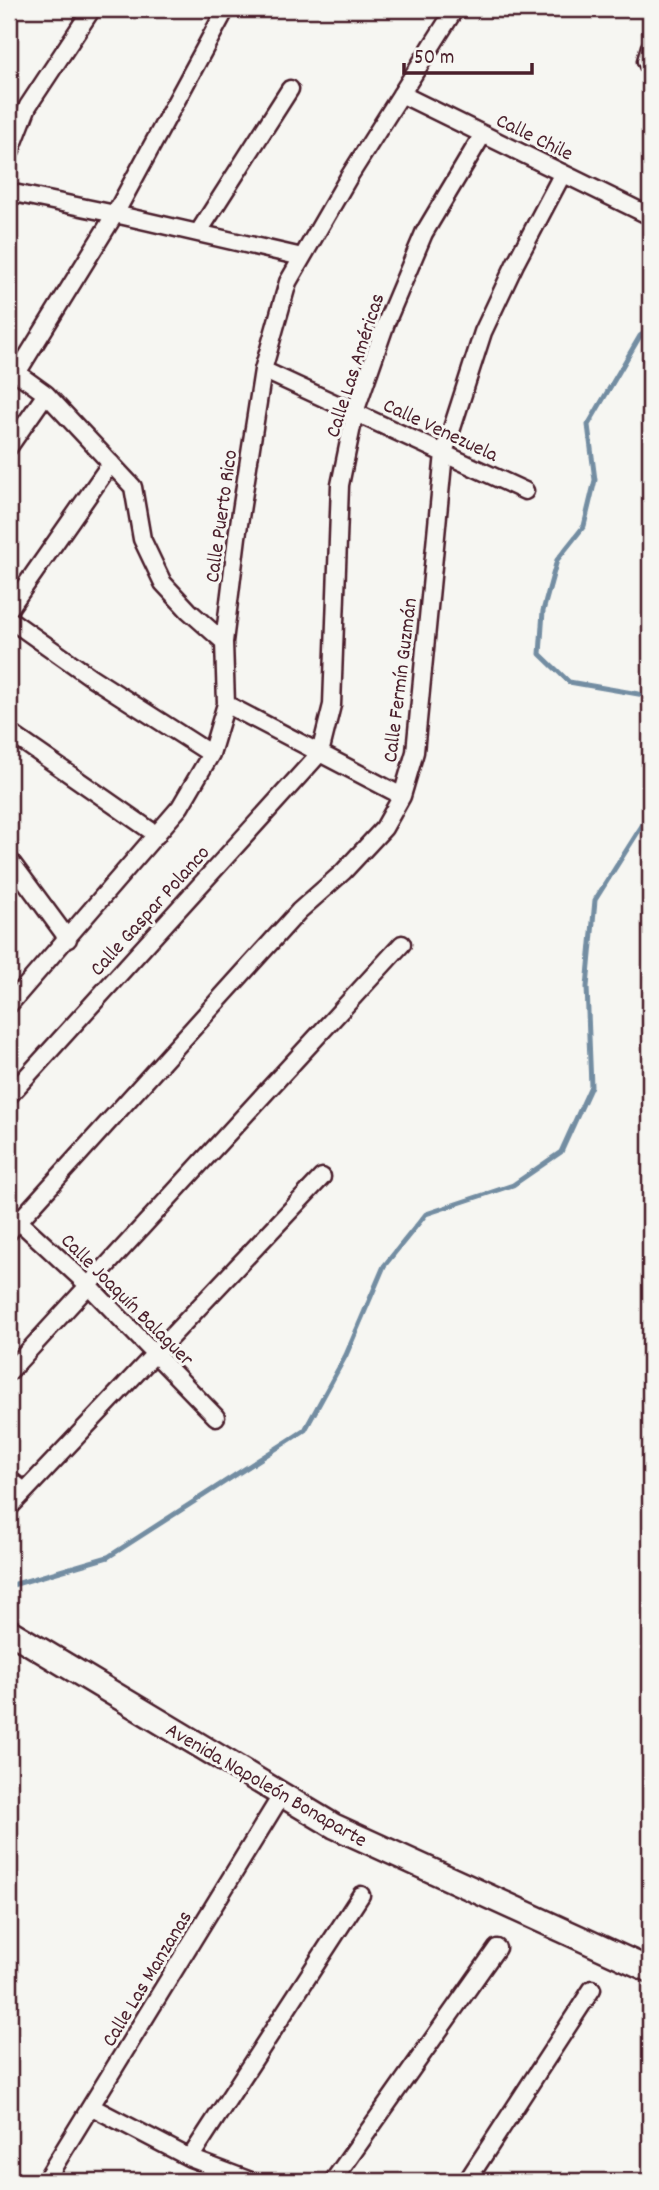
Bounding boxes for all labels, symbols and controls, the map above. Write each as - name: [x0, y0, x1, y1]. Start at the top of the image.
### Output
- scale bar: [404, 32, 531, 76]
- text: 50 m: [414, 44, 454, 74]
- street label: Calle Chile: [490, 107, 577, 170]
- street label: Calle Las Américas: [319, 290, 394, 442]
- street label: Calle Venezuela: [377, 392, 503, 472]
- street label: Calle Puerto Rico: [199, 448, 247, 585]
- street label: Calle Fermín Guzmán: [377, 596, 427, 764]
- street label: Calle Gaspar Polanco: [84, 840, 218, 984]
- street label: Calle Joaquín Balaguer: [52, 1228, 199, 1375]
- street label: Avenida Napoleón Bonaparte: [159, 1717, 372, 1857]
- street label: Calle Las Manzanas: [96, 1906, 201, 2053]

